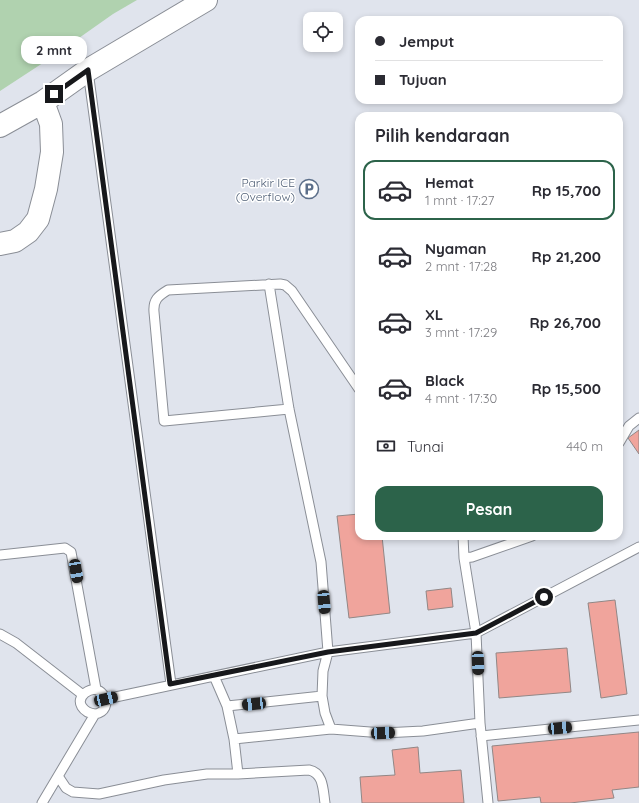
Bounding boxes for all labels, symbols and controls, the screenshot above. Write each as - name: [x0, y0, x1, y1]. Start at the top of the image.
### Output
- map controls: [303, 12, 343, 52]
- button: locate: [303, 12, 343, 52]
- text: Jemput: [399, 32, 454, 51]
- callout: 2 mnt: [21, 36, 87, 64]
- text: 2 mnt: [36, 42, 72, 58]
- text: Tujuan: [399, 70, 447, 89]
- route end: [45, 85, 63, 103]
- text: Pilih kendaraan: [375, 124, 510, 147]
- icon: car: [377, 172, 413, 208]
- text: Hemat: [425, 173, 474, 192]
- place label: Parkir ICE (Overflow): [236, 175, 295, 204]
- parking icon: Parkir ICE (Overflow): [298, 178, 320, 200]
- text: Rp 15,700: [532, 181, 601, 200]
- text: 1 mnt · 17:27: [425, 192, 494, 208]
- icon: car: [377, 238, 413, 274]
- text: Nyaman: [425, 239, 486, 258]
- text: Rp 21,200: [532, 247, 601, 266]
- text: 2 mnt · 17:28: [425, 258, 497, 274]
- icon: car: [377, 304, 413, 340]
- text: XL: [425, 305, 443, 324]
- text: Rp 26,700: [529, 313, 601, 332]
- text: 3 mnt · 17:29: [425, 324, 497, 340]
- icon: car: [377, 370, 413, 406]
- text: Black: [425, 371, 465, 390]
- text: Rp 15,500: [531, 379, 601, 398]
- text: 4 mnt · 17:30: [425, 390, 497, 406]
- icon: cash: [375, 435, 397, 457]
- text: Tunai: [407, 437, 444, 456]
- text: 440 m: [566, 438, 603, 454]
- button: Pesan: [375, 486, 603, 532]
- car: [68, 558, 84, 584]
- route start: [535, 588, 553, 606]
- car: [317, 590, 331, 614]
- car: [472, 651, 484, 675]
- car: [93, 690, 119, 708]
- car: [241, 697, 267, 711]
- car: [548, 721, 572, 735]
- car: [371, 726, 395, 740]

